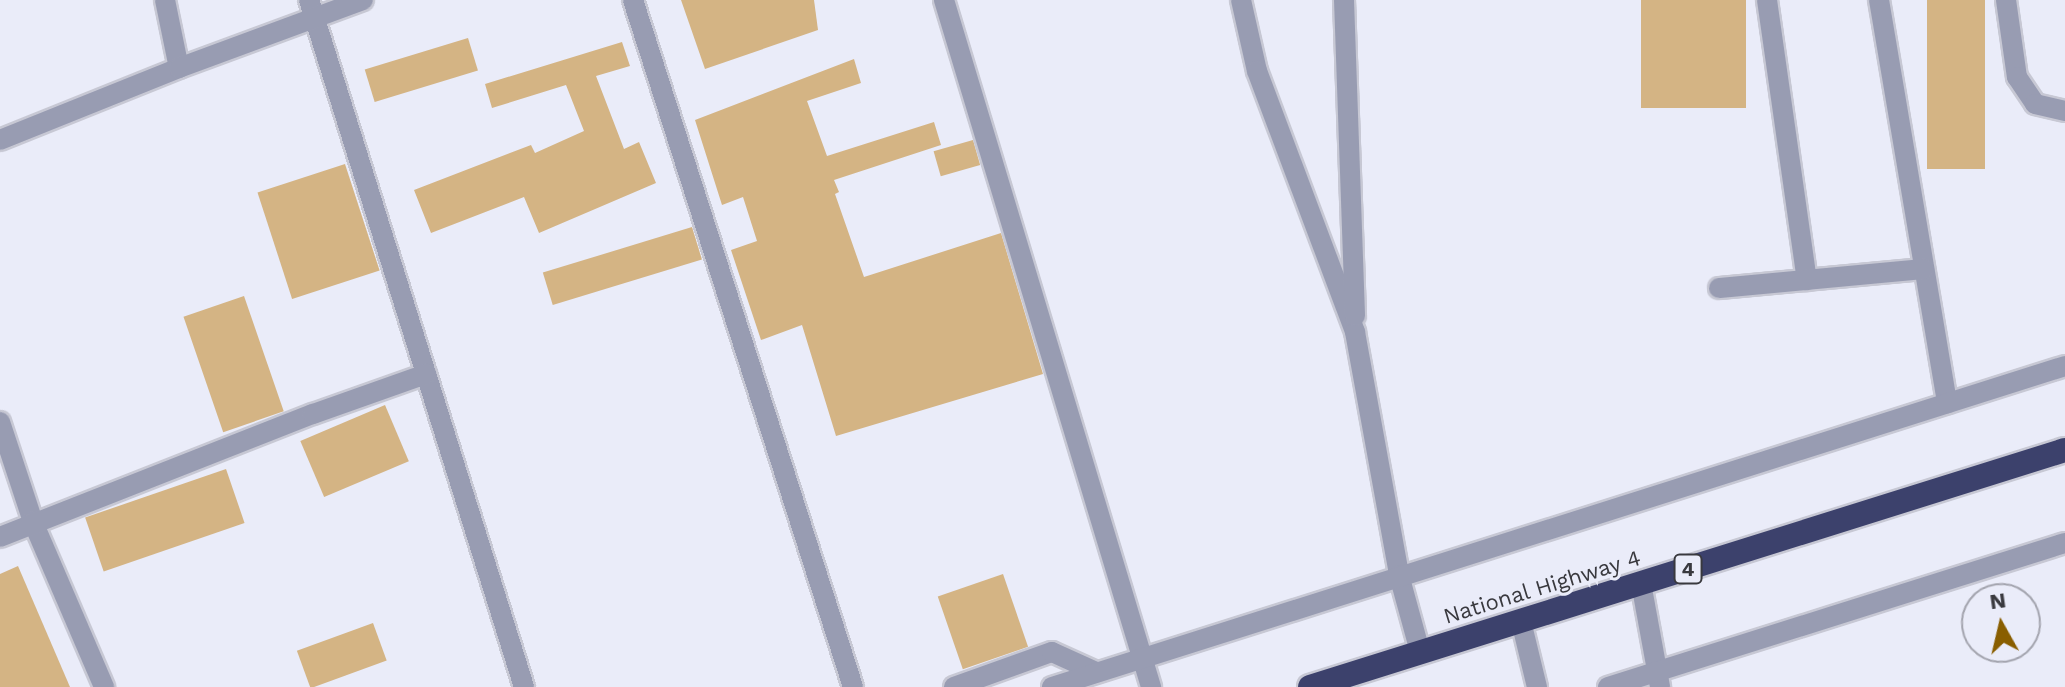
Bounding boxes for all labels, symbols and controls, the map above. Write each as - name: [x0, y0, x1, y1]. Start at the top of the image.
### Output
- street label: National Highway 4: [1440, 544, 1644, 630]
- road number: 4: [1672, 553, 1704, 585]
- north arrow: [1961, 583, 2041, 663]
- text: N: [1988, 587, 2008, 614]

